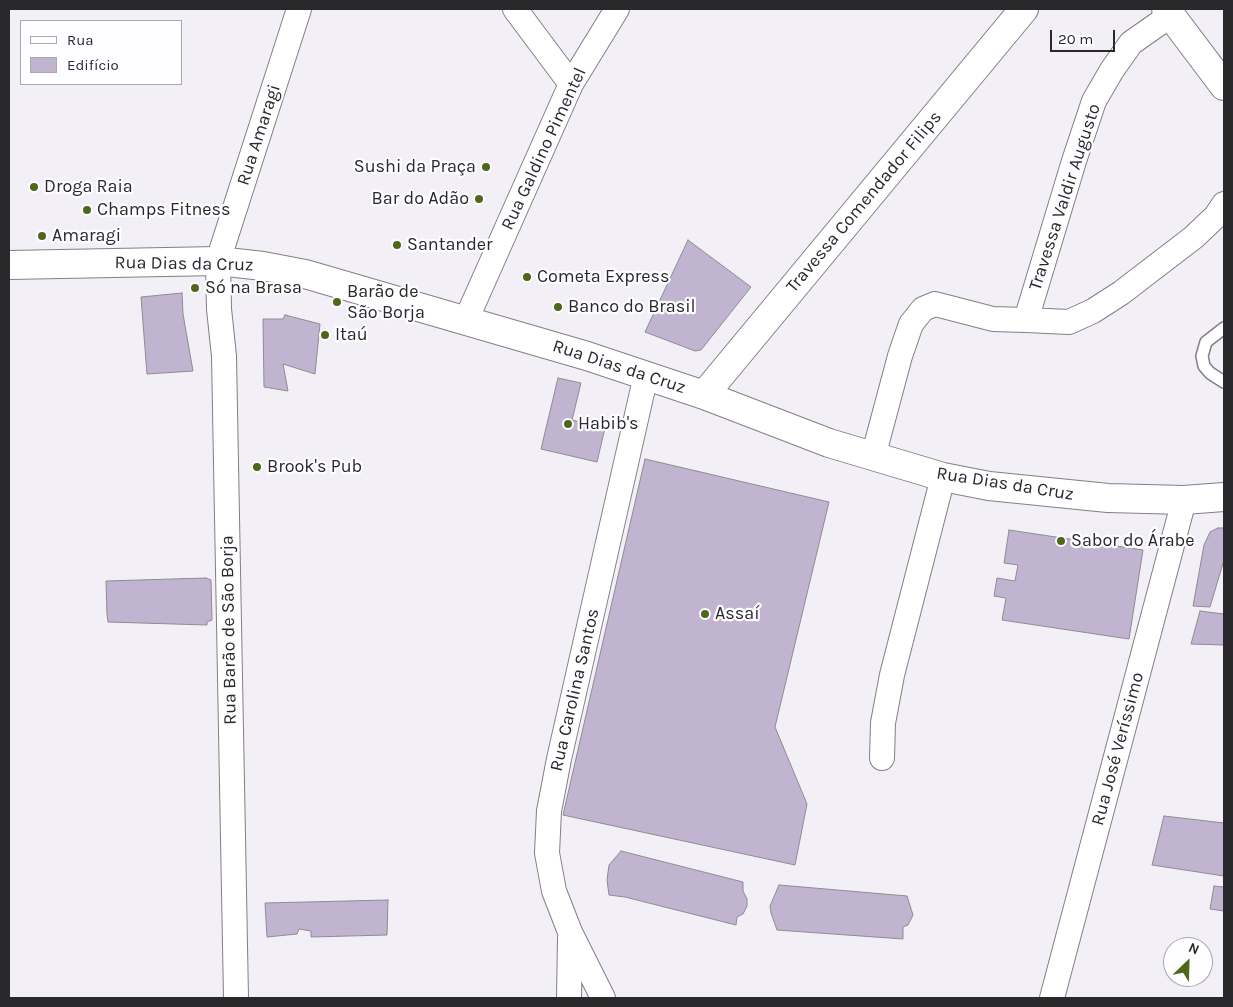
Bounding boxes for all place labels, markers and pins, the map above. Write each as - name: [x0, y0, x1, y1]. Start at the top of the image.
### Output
- place label: Sushi da Praça: [354, 156, 476, 178]
- marker: Sushi da Praça: [480, 161, 492, 173]
- place label: Droga Raia: [44, 176, 133, 198]
- marker: Droga Raia: [28, 181, 40, 193]
- place label: Bar do Adão: [372, 188, 469, 210]
- marker: Bar do Adão: [473, 193, 485, 205]
- place label: Champs Fitness: [97, 199, 230, 221]
- marker: Champs Fitness: [81, 204, 93, 216]
- place label: Amaragi: [52, 225, 121, 247]
- marker: Amaragi: [36, 230, 48, 242]
- place label: Santander: [407, 234, 493, 256]
- marker: Santander: [391, 239, 403, 251]
- place label: Cometa Express: [537, 266, 669, 288]
- marker: Cometa Express: [521, 271, 533, 283]
- place label: Só na Brasa: [205, 277, 302, 299]
- place label: Barão de São Borja: [347, 281, 425, 324]
- marker: Só na Brasa: [189, 282, 201, 294]
- marker: Barão de São Borja: [331, 296, 343, 308]
- place label: Banco do Brasil: [568, 296, 696, 318]
- marker: Banco do Brasil: [552, 301, 564, 313]
- place label: Itaú: [335, 324, 368, 346]
- marker: Itaú: [319, 329, 331, 341]
- place label: Habib's: [578, 413, 639, 435]
- marker: Habib's: [562, 418, 574, 430]
- place label: Brook's Pub: [267, 456, 362, 478]
- marker: Brook's Pub: [251, 461, 263, 473]
- place label: Sabor do Árabe: [1071, 530, 1195, 552]
- marker: Sabor do Árabe: [1055, 535, 1067, 547]
- place label: Assaí: [715, 603, 760, 625]
- marker: Assaí: [699, 608, 711, 620]

